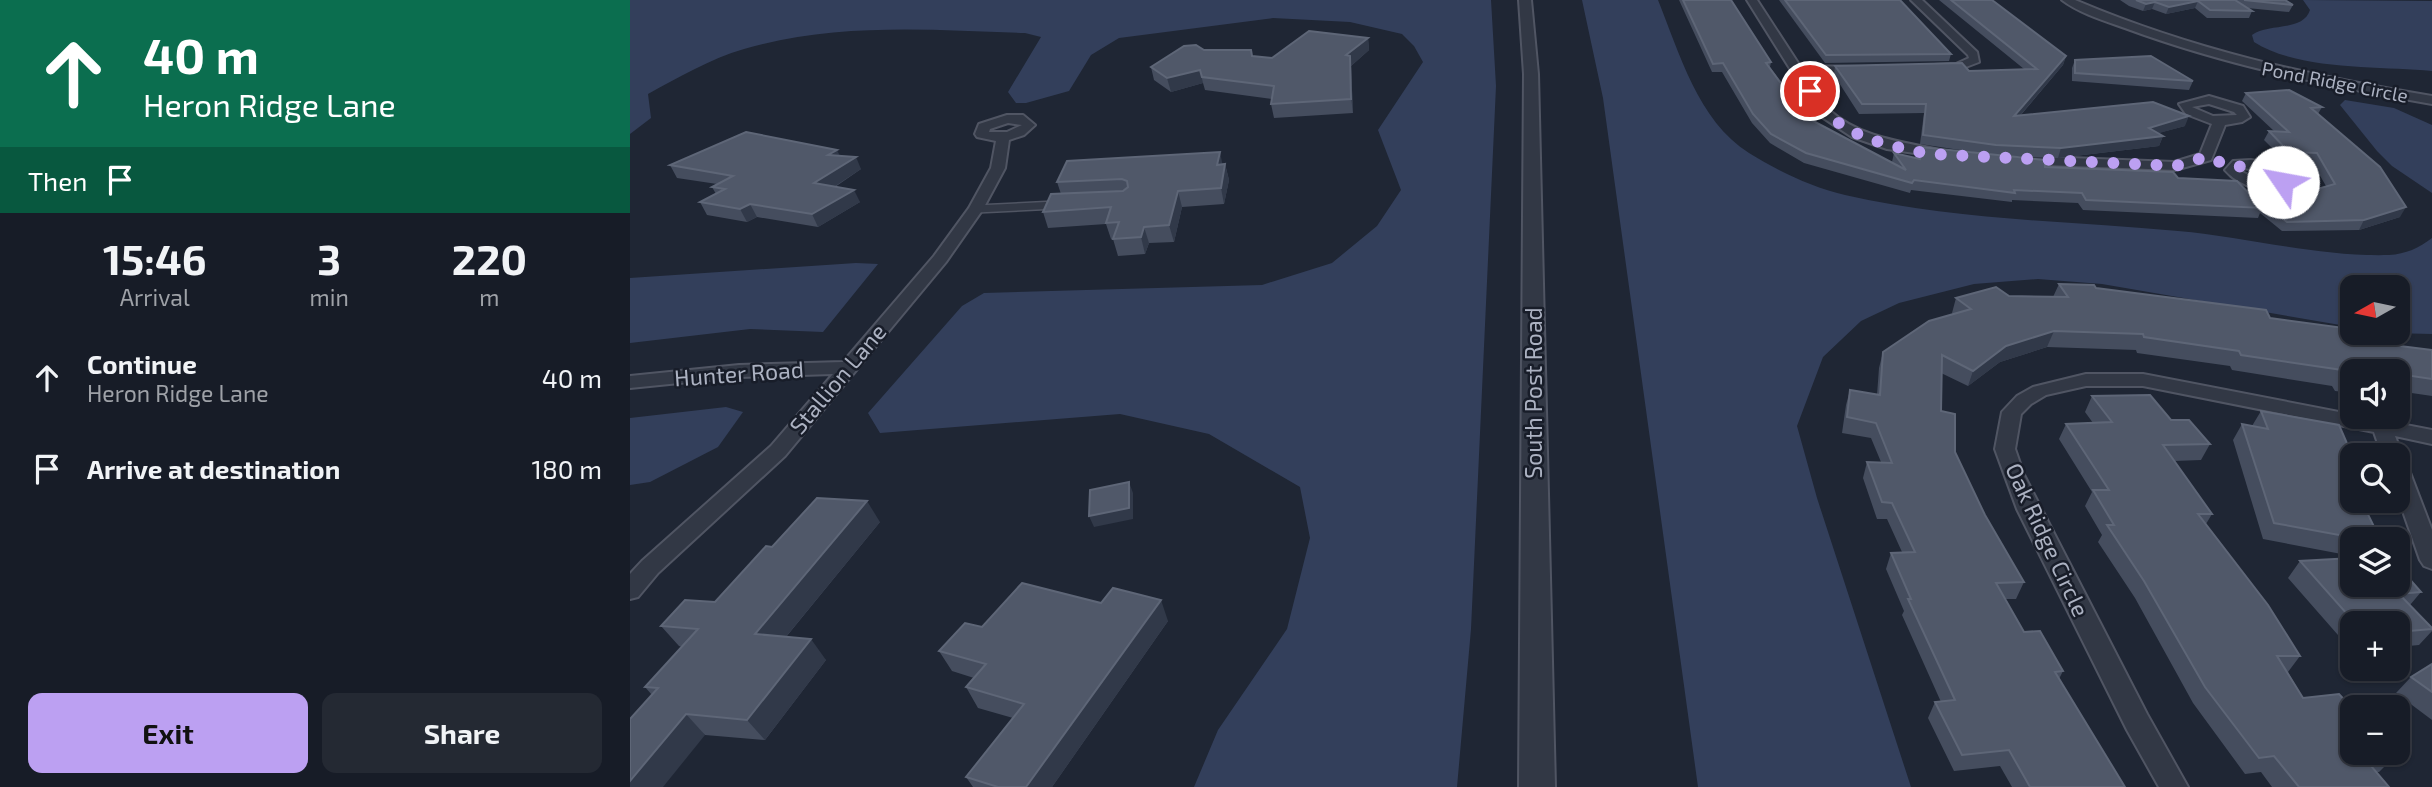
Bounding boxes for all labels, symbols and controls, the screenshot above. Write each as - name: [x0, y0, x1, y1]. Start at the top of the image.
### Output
- text: 40 m: [143, 25, 259, 84]
- icon: ahead: [28, 28, 119, 119]
- street label: Pond Ridge Circle: [2260, 56, 2410, 107]
- pin: [1780, 61, 1840, 121]
- icon: arrive: [1791, 72, 1829, 110]
- text: Heron Ridge Lane: [143, 85, 396, 123]
- position arrow: [2246, 145, 2320, 219]
- icon: arrive: [101, 161, 139, 199]
- text: Then: [28, 165, 87, 196]
- text: 15:46: [103, 233, 207, 283]
- text: 3: [317, 233, 341, 283]
- text: 220: [452, 233, 527, 283]
- north arrow: [2340, 275, 2410, 345]
- map controls: [2340, 275, 2410, 765]
- text: Arrival: [120, 283, 190, 311]
- text: min: [310, 283, 349, 311]
- text: m: [479, 283, 499, 311]
- street label: South Post Road: [1519, 307, 1547, 479]
- street label: Stallion Lane: [783, 318, 891, 439]
- text: Continue: [87, 348, 197, 379]
- street label: Hunter Road: [673, 355, 805, 391]
- icon: ahead: [28, 359, 66, 397]
- button: sound: [2340, 359, 2410, 429]
- text: 40 m: [542, 362, 602, 393]
- text: Heron Ridge Lane: [87, 379, 269, 407]
- button: search: [2340, 443, 2410, 513]
- icon: arrive: [28, 450, 66, 488]
- text: Arrive at destination: [87, 453, 340, 484]
- text: 180 m: [532, 453, 602, 484]
- street label: Oak Ridge Circle: [2000, 458, 2096, 621]
- button: layers: [2340, 527, 2410, 597]
- button: +: [2340, 611, 2410, 681]
- button: Exit: [28, 693, 308, 773]
- button: Share: [322, 693, 602, 773]
- button: −: [2340, 695, 2410, 765]

